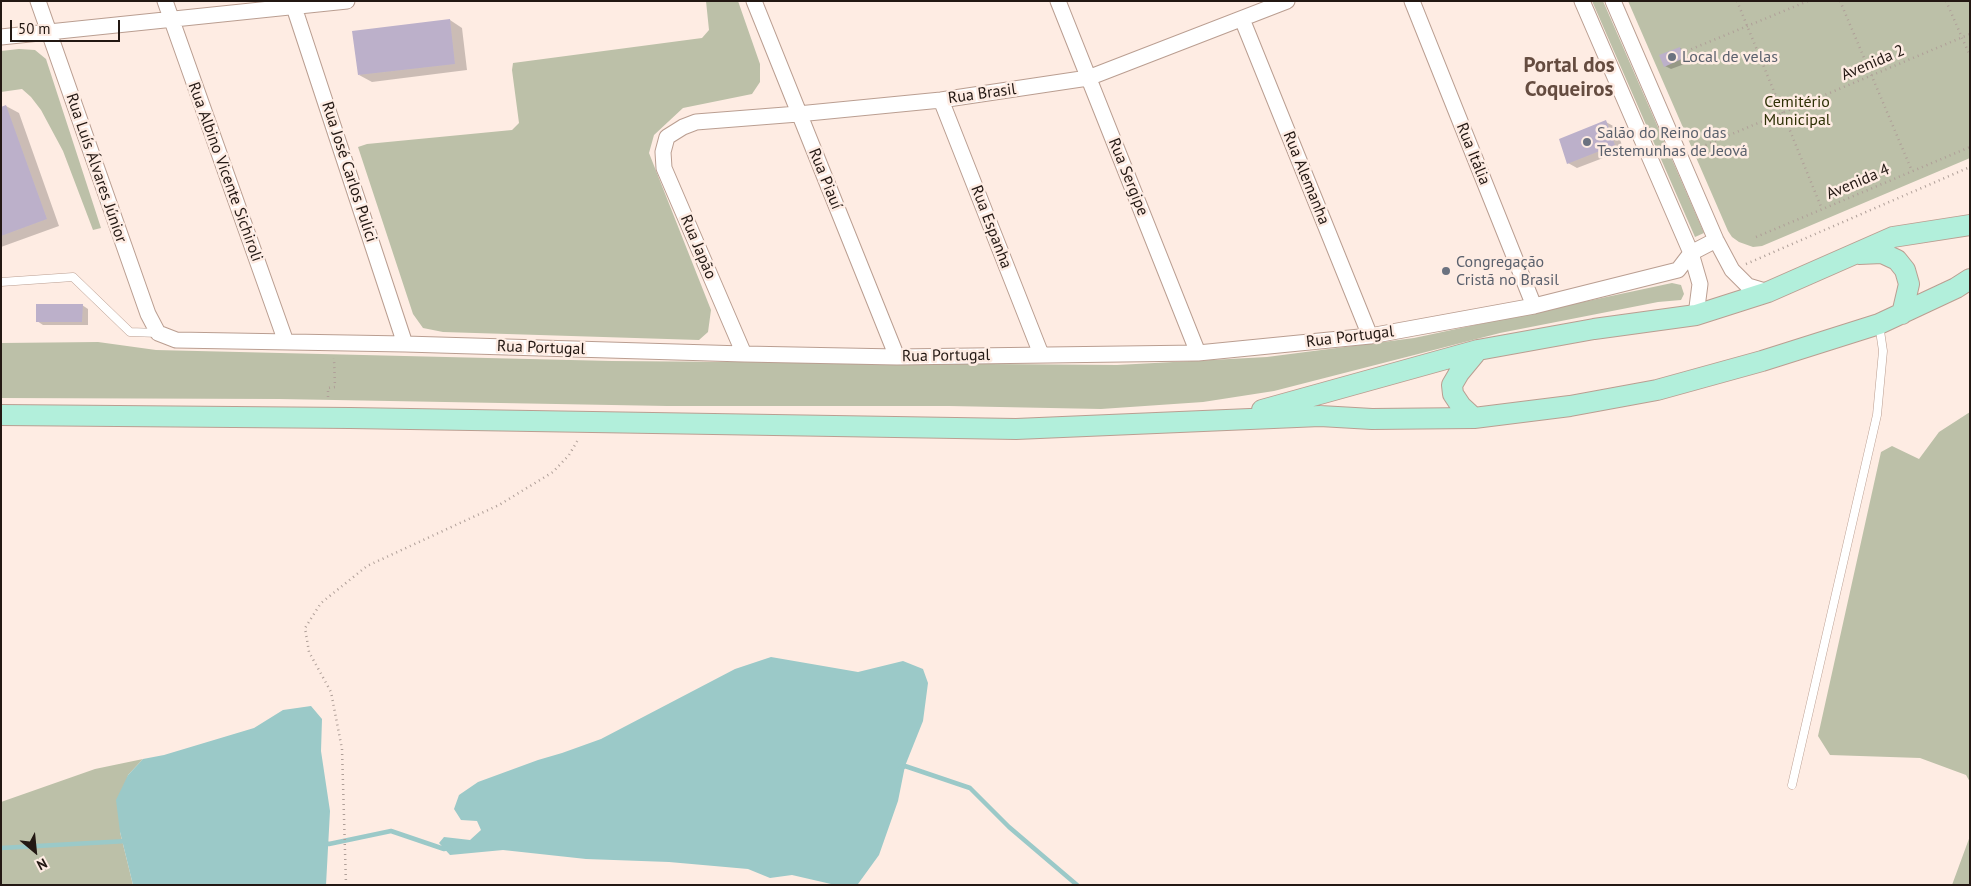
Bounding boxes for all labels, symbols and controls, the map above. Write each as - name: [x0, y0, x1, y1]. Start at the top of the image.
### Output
- scale bar: [12, 10, 122, 42]
- text: 50 m: [18, 19, 51, 38]
- street label: Avenida 2: [1838, 41, 1908, 85]
- place label: Local de velas: [1682, 47, 1778, 67]
- marker: Local de velas: [1666, 51, 1678, 63]
- district label: Portal dos Coqueiros: [1523, 53, 1615, 103]
- street label: Rua Albino Vicente Sichiroli: [184, 80, 266, 264]
- street label: Rua Brasil: [947, 80, 1017, 108]
- street label: Rua Luís Álvares Júnior: [61, 91, 131, 245]
- park label: Cemitério Municipal: [1763, 92, 1831, 130]
- street label: Rua José Carlos Pulici: [317, 99, 381, 245]
- street label: Rua Itália: [1452, 120, 1494, 188]
- place label: Salão do Reino das Testemunhas de Jeová: [1597, 123, 1748, 161]
- street label: Rua Alemanha: [1279, 129, 1333, 227]
- street label: Rua Sergipe: [1104, 135, 1152, 219]
- marker: Salão do Reino das Testemunhas de Jeová: [1581, 136, 1593, 148]
- street label: Rua Piauí: [804, 146, 846, 212]
- street label: Avenida 4: [1823, 160, 1893, 204]
- street label: Rua Espanha: [966, 183, 1016, 271]
- street label: Rua Japão: [676, 212, 720, 282]
- place label: Congregação Cristã no Brasil: [1456, 252, 1559, 290]
- marker: Congregação Cristã no Brasil: [1440, 265, 1452, 277]
- street label: Rua Portugal: [1305, 322, 1395, 352]
- street label: Rua Portugal: [497, 337, 585, 359]
- street label: Rua Portugal: [902, 346, 990, 366]
- north arrow: [10, 826, 60, 876]
- text: N: [34, 854, 50, 874]

